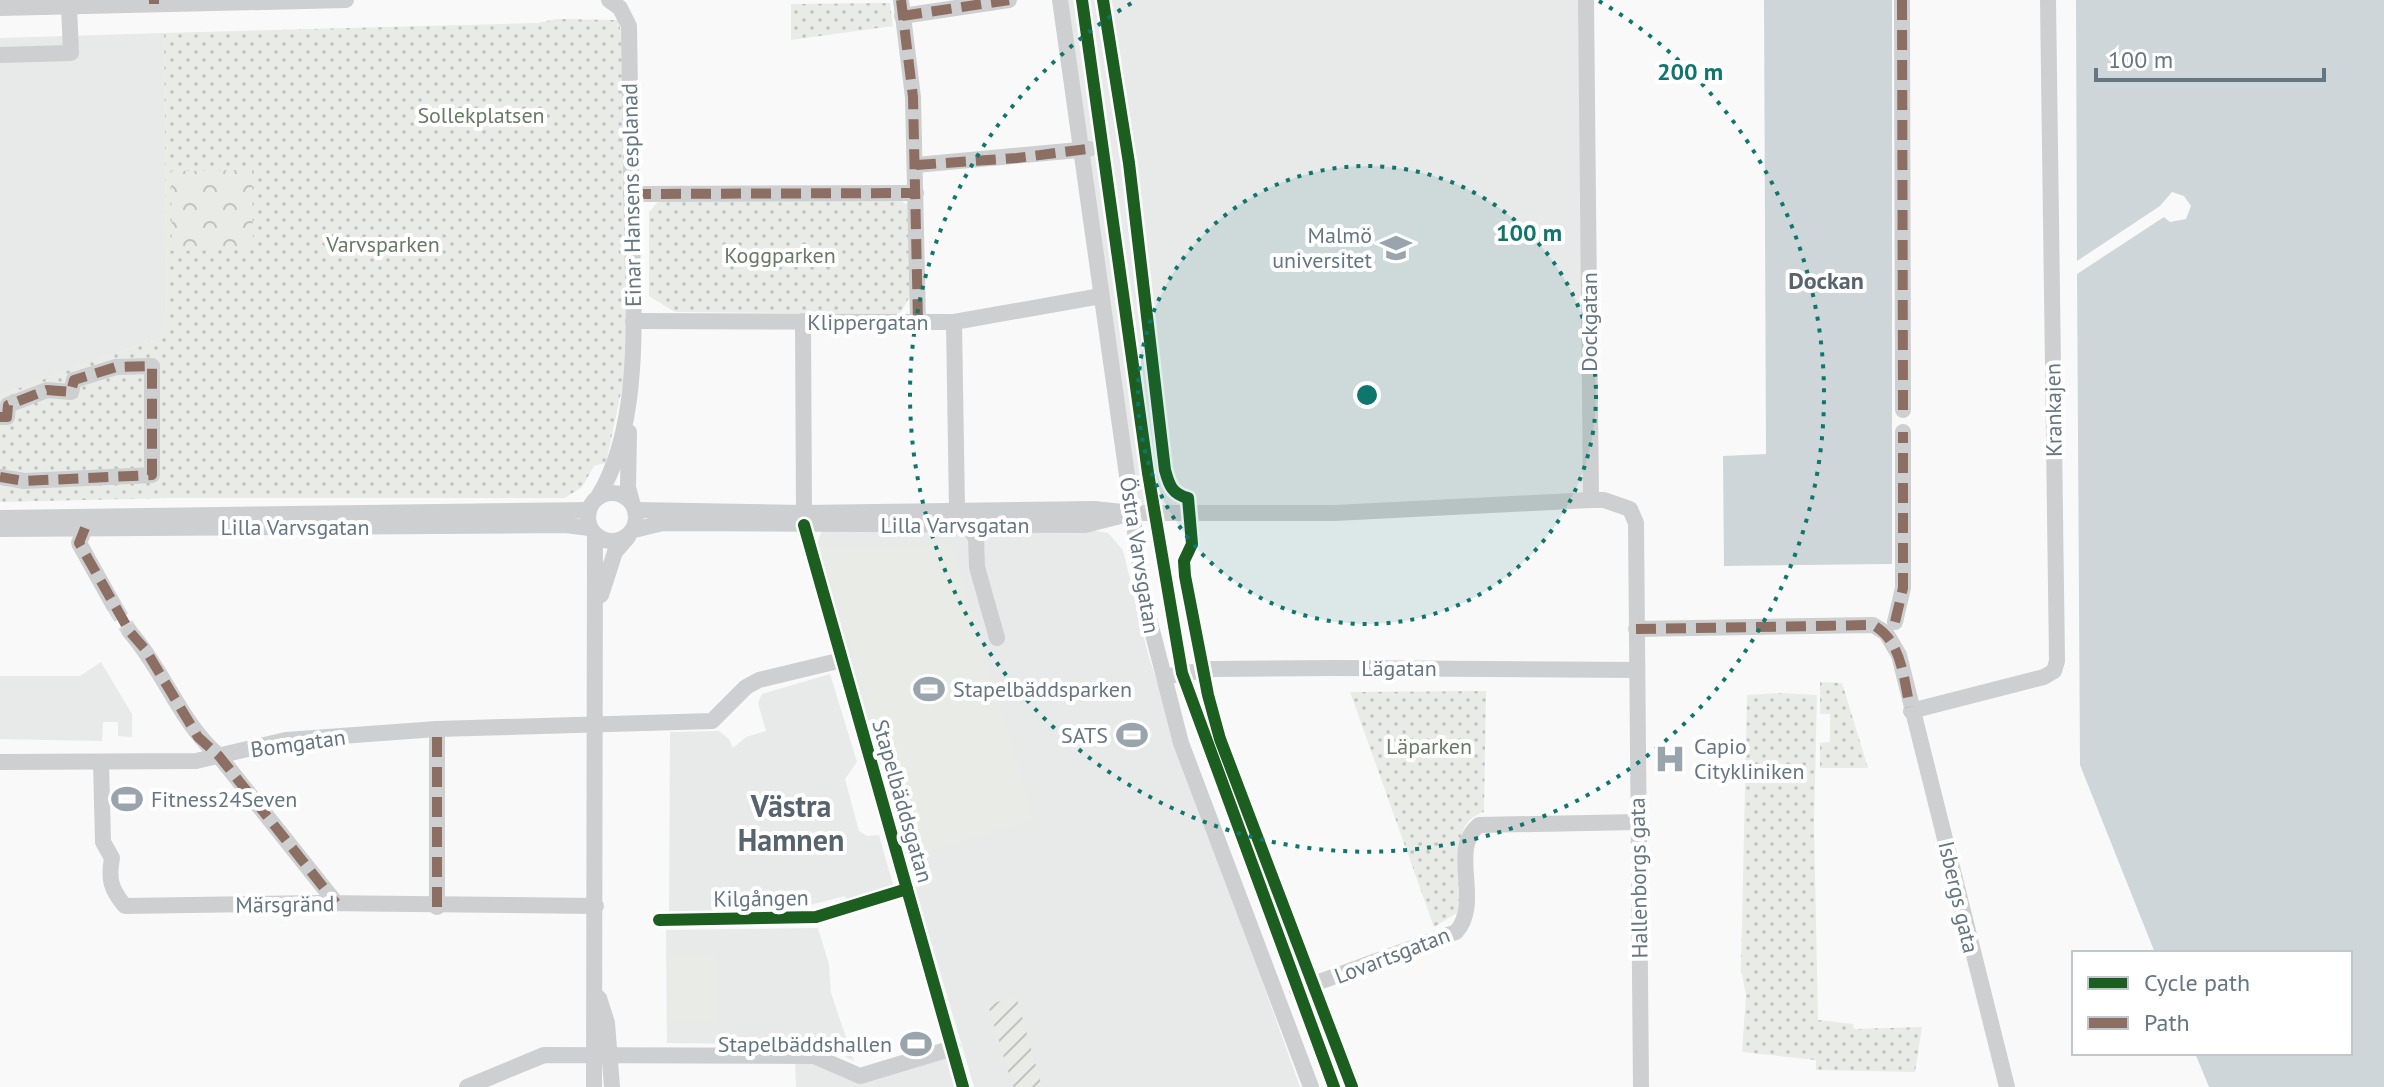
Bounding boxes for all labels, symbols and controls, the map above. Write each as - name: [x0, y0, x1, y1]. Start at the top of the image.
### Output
- scale bar: [2096, 32, 2324, 82]
- text: 100 m: [2108, 44, 2173, 75]
- text: 200 m: [1657, 56, 1723, 87]
- street label: Einar Hansens esplanad: [615, 83, 647, 307]
- park label: Sollekplatsen: [417, 101, 545, 129]
- text: 100 m: [1496, 217, 1562, 248]
- place label: Malmö universitet: [1272, 221, 1373, 274]
- park label: Varvsparken: [325, 230, 440, 258]
- school or university icon: Malmö universitet: [1379, 231, 1413, 265]
- park label: Koggparken: [724, 241, 836, 269]
- district label: Dockan: [1788, 265, 1864, 296]
- street label: Dockgatan: [1575, 272, 1603, 372]
- street label: Klippergatan: [807, 308, 929, 336]
- street label: Krankajen: [2038, 363, 2068, 457]
- centre of rings: [1353, 381, 1381, 409]
- street label: Östra Varvsgatan: [1114, 475, 1166, 635]
- street label: Lilla Varvsgatan: [880, 511, 1030, 539]
- street label: Lilla Varvsgatan: [220, 513, 370, 541]
- street label: Lägatan: [1361, 654, 1437, 682]
- sports icon: Stapelbäddsparken: [912, 672, 946, 706]
- place label: Stapelbäddsparken: [953, 675, 1132, 703]
- street label: Stapelbäddsgatan: [866, 716, 940, 886]
- sports icon: SATS: [1115, 718, 1149, 752]
- place label: SATS: [1061, 721, 1108, 749]
- street label: Bomgatan: [249, 722, 347, 764]
- park label: Läparken: [1386, 732, 1472, 760]
- place label: Capio Citykliniken: [1694, 732, 1804, 785]
- hospital icon: Capio Citykliniken: [1653, 742, 1687, 776]
- sports icon: Fitness24Seven: [110, 782, 144, 816]
- place label: Fitness24Seven: [151, 785, 297, 813]
- district label: Västra Hamnen: [738, 786, 844, 859]
- street label: Hallenborgs gata: [1623, 797, 1653, 959]
- street label: Isbergs gata: [1933, 838, 1985, 956]
- street label: Kilgången: [713, 883, 809, 913]
- street label: Märsgränd: [235, 889, 335, 919]
- street label: Lovartsgatan: [1330, 920, 1454, 990]
- legend: [2072, 951, 2352, 1055]
- text: Cycle path: [2144, 967, 2250, 998]
- text: Path: [2144, 1007, 2190, 1038]
- sports icon: Stapelbäddshallen: [899, 1027, 933, 1061]
- place label: Stapelbäddshallen: [718, 1030, 892, 1058]

